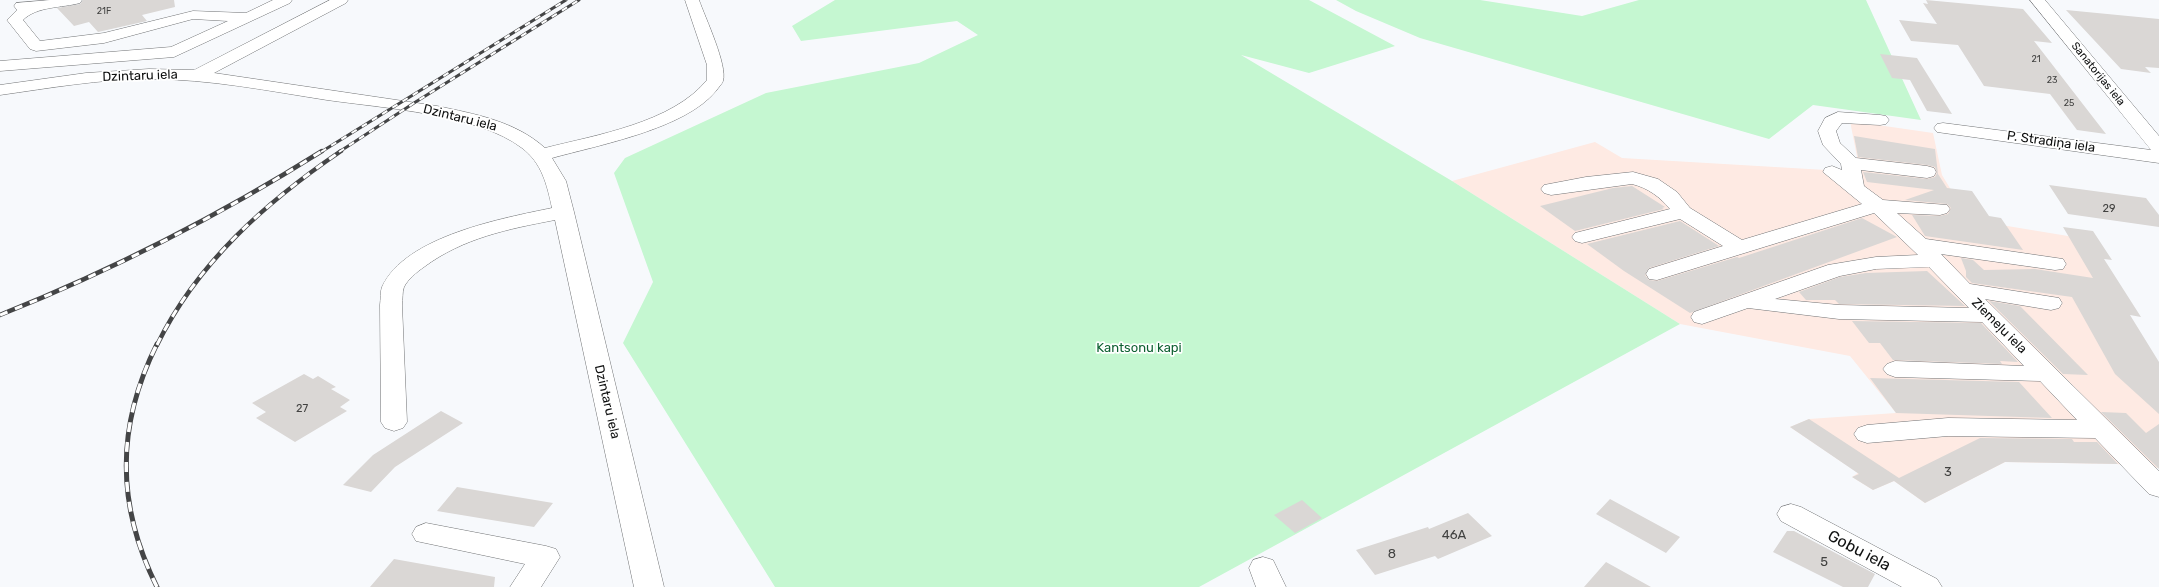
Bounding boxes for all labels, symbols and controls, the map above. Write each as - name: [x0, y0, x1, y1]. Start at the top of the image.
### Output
- house number: 21F: [97, 6, 111, 16]
- street label: Sanatorijas iela: [2068, 40, 2128, 108]
- house number: 21: [2031, 54, 2041, 64]
- street label: Dzintaru iela: [102, 67, 178, 85]
- house number: 23: [2047, 75, 2057, 85]
- house number: 25: [2064, 98, 2074, 108]
- street label: Dzintaru iela: [421, 101, 499, 135]
- street label: P. Stradiņa iela: [2006, 128, 2096, 156]
- house number: 29: [2103, 202, 2115, 216]
- street label: Ziemeļu iela: [1968, 295, 2030, 357]
- park label: Kantsonu kapi: [1096, 340, 1182, 356]
- street label: Dzintaru iela: [591, 363, 623, 441]
- house number: 27: [296, 402, 308, 416]
- house number: 3: [1944, 464, 1952, 480]
- street label: Gobu iela: [1824, 526, 1894, 576]
- house number: 46A: [1442, 527, 1466, 543]
- house number: 8: [1388, 546, 1396, 562]
- house number: 5: [1820, 554, 1828, 570]

